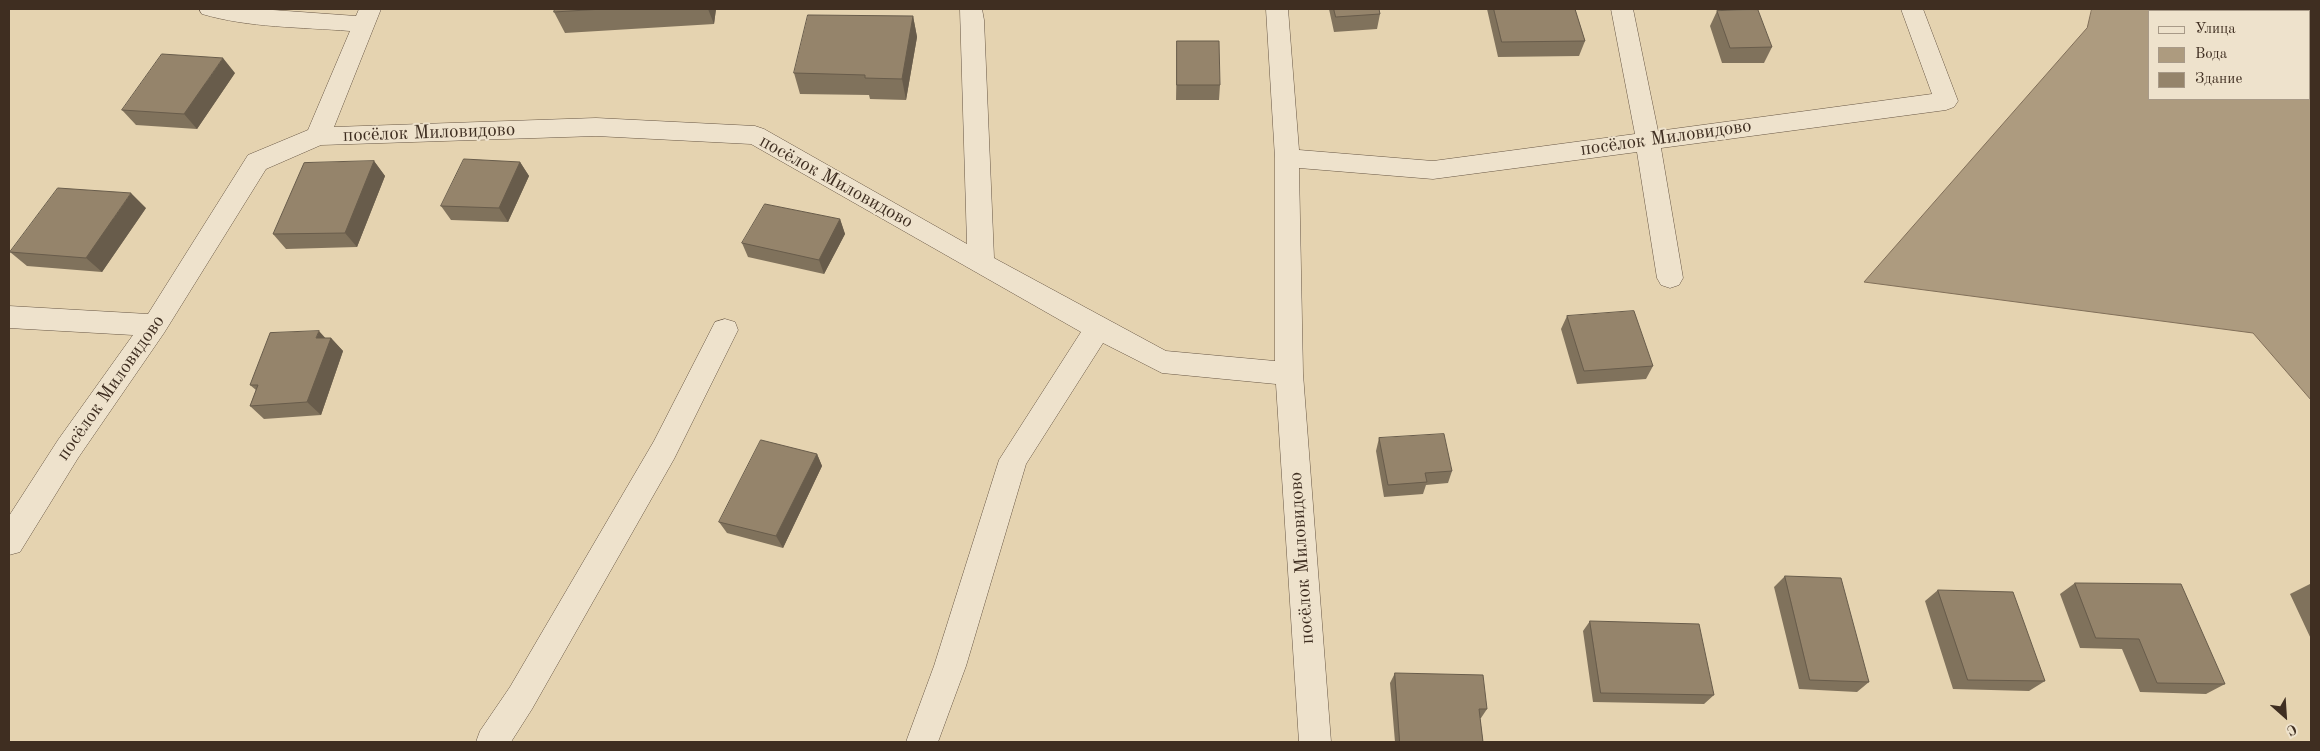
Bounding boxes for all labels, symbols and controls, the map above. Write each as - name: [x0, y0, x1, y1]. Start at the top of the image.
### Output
- legend: [2148, 10, 2310, 100]
- text: Улица: [2195, 22, 2236, 37]
- text: Вода: [2195, 47, 2227, 62]
- text: Здание: [2195, 72, 2242, 87]
- street label: посёлок Миловидово: [1579, 115, 1753, 161]
- street label: посёлок Миловидово: [342, 119, 516, 147]
- street label: посёлок Миловидово: [755, 130, 917, 234]
- street label: посёлок Миловидово: [52, 311, 170, 465]
- street label: посёлок Миловидово: [1285, 471, 1319, 645]
- north arrow: [2260, 691, 2310, 741]
- text: С: [2284, 721, 2299, 738]

